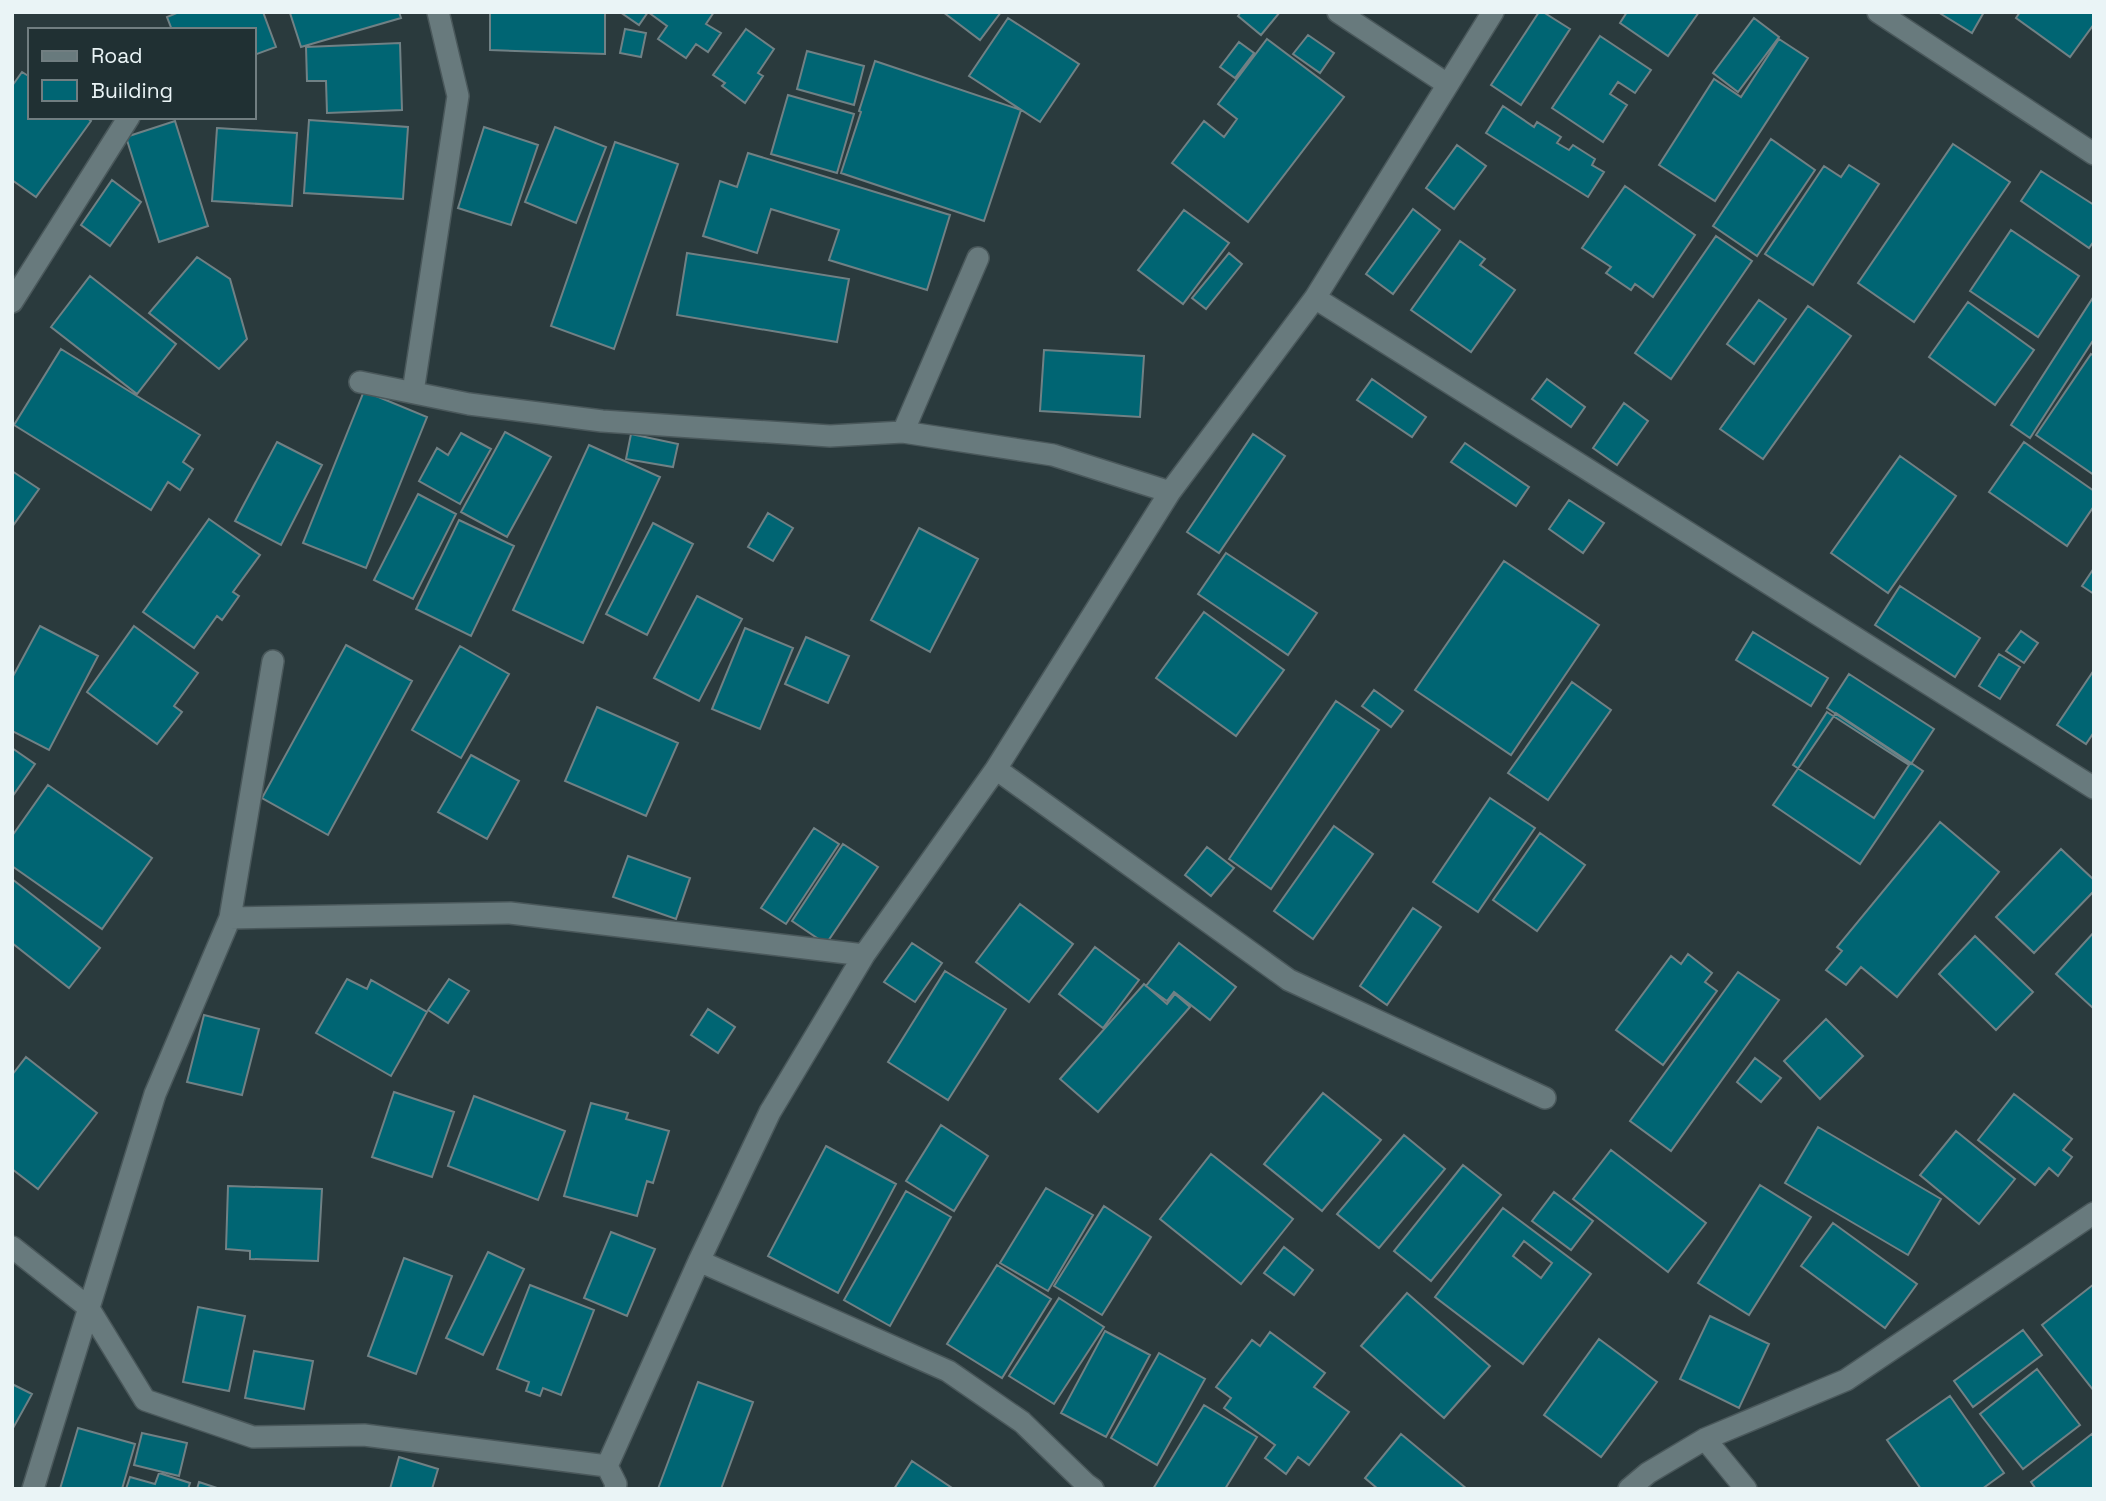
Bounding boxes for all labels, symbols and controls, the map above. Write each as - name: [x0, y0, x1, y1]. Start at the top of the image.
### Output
- legend: [28, 28, 256, 119]
- text: Road: [91, 42, 143, 69]
- text: Building: [91, 77, 173, 104]

